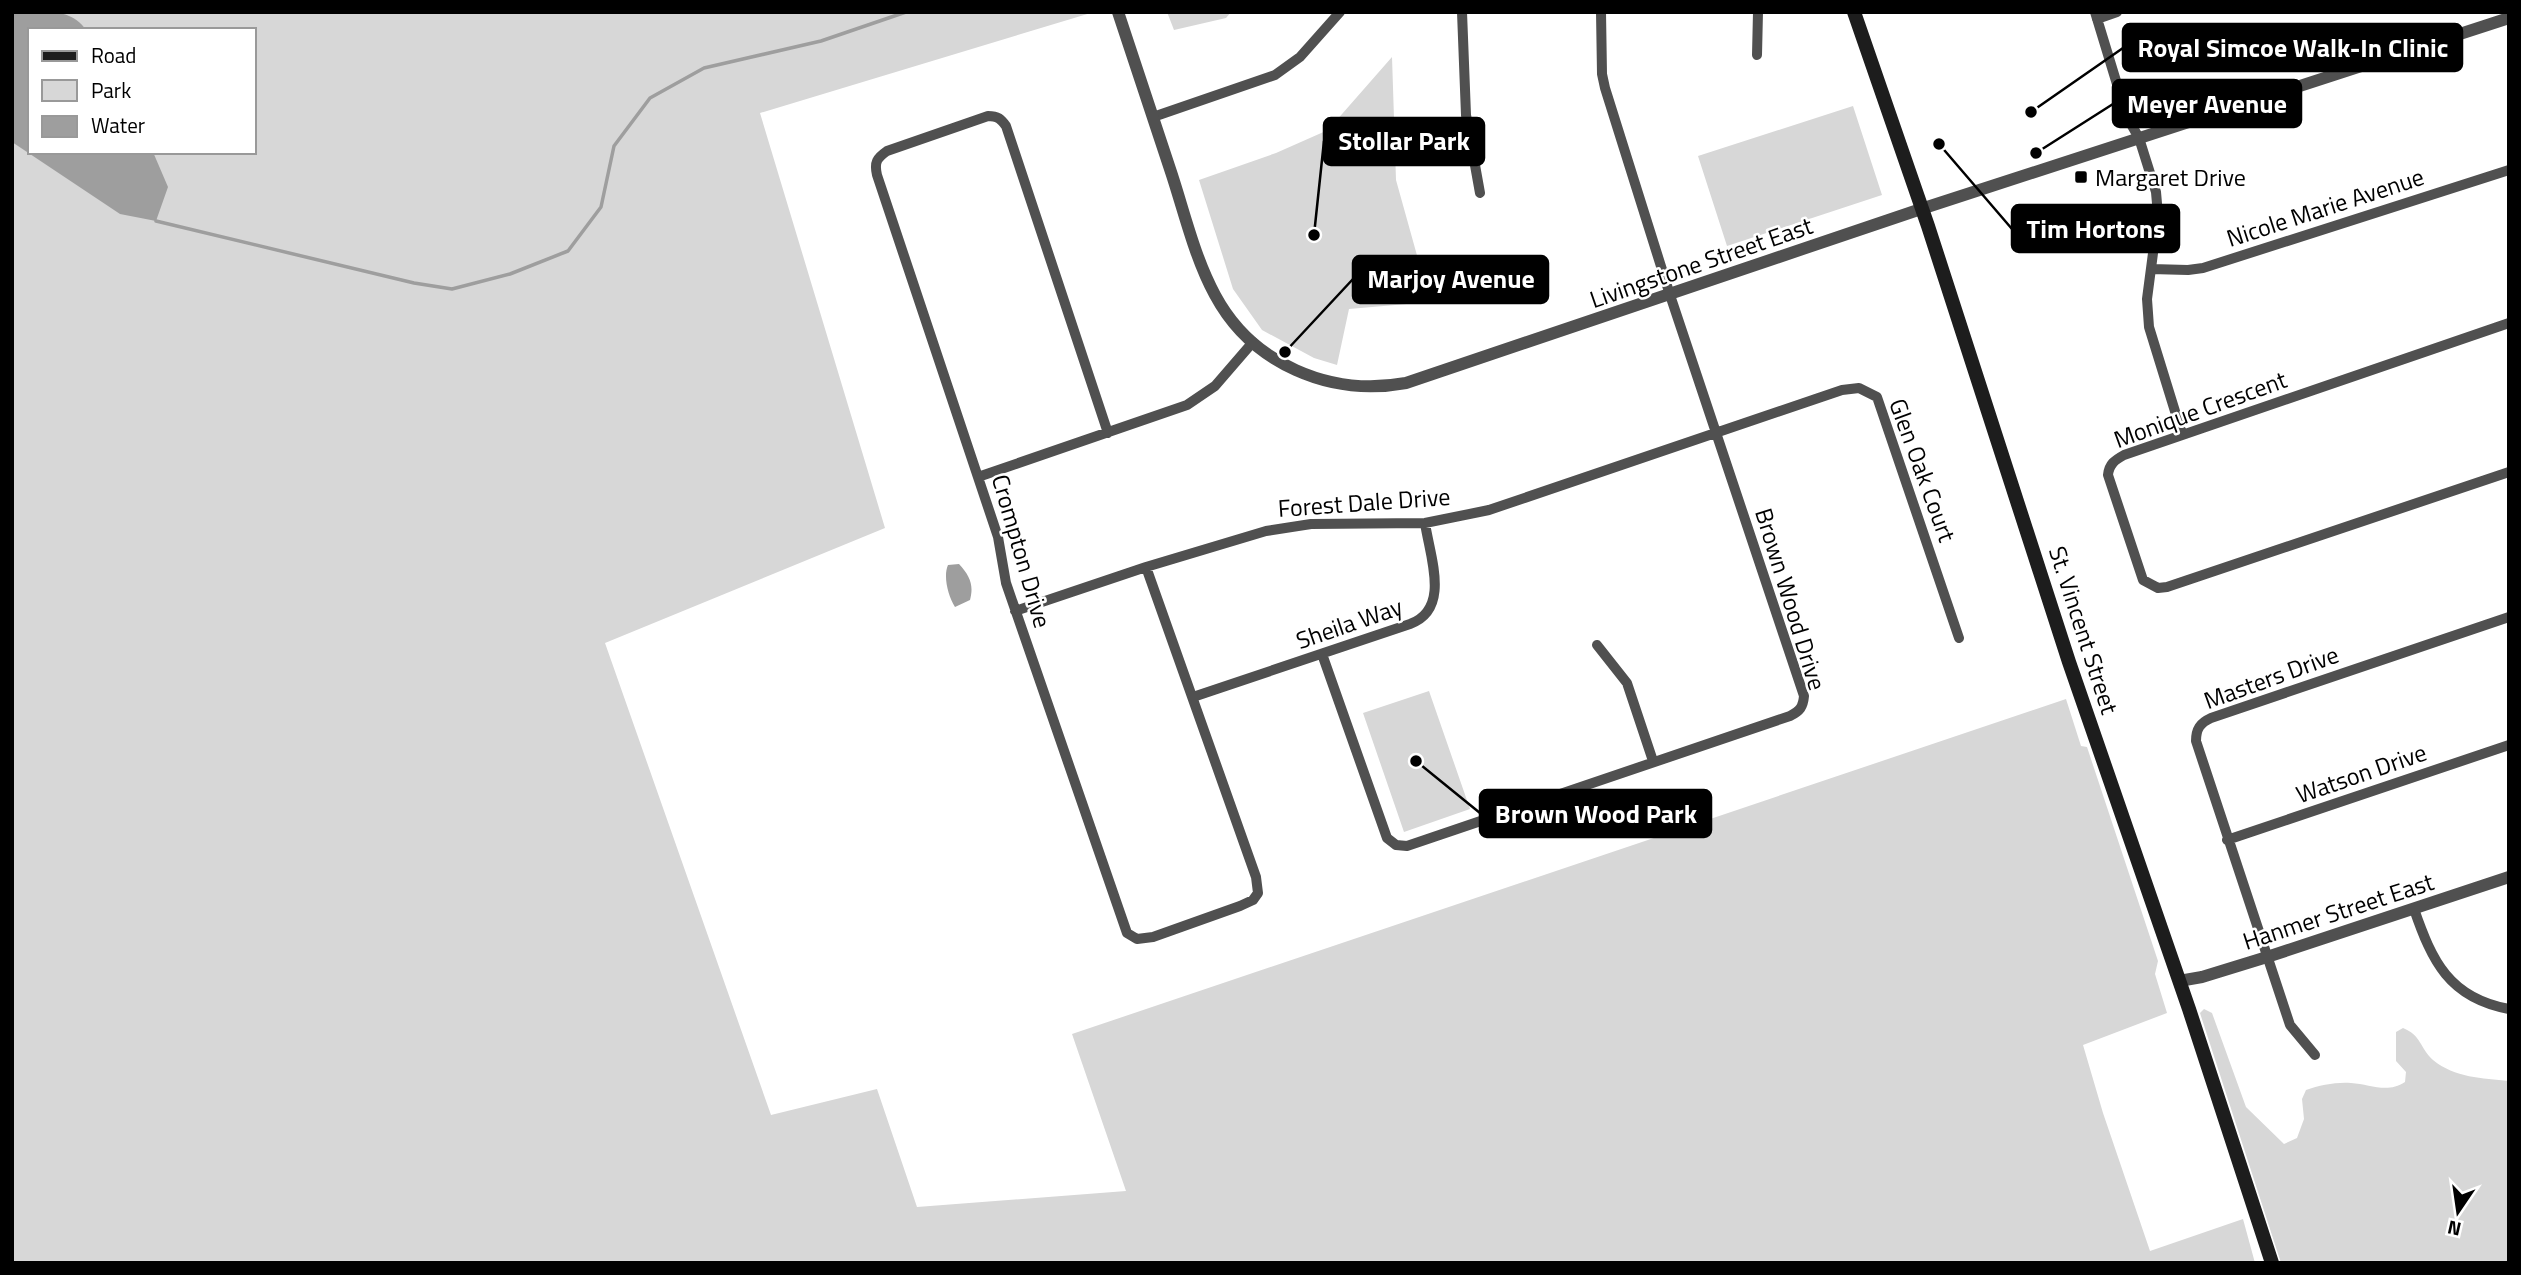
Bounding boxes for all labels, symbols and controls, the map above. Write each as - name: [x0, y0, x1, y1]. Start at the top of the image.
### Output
- callout: Royal Simcoe Walk-In Clinic: [2123, 24, 2462, 71]
- legend: [28, 28, 256, 154]
- text: Royal Simcoe Walk-In Clinic: [2138, 28, 2448, 67]
- text: Road: [91, 39, 136, 71]
- text: Park: [91, 74, 131, 106]
- callout: Meyer Avenue: [2113, 80, 2301, 127]
- text: Meyer Avenue: [2127, 84, 2287, 123]
- text: Water: [91, 109, 145, 141]
- callout: Stollar Park: [1324, 118, 1484, 165]
- text: Stollar Park: [1338, 121, 1470, 160]
- street label: Nicole Marie Avenue: [2222, 158, 2428, 256]
- place label: Margaret Drive: [2095, 159, 2246, 195]
- marker: Margaret Drive: [2073, 169, 2089, 185]
- callout: Tim Hortons: [2012, 205, 2179, 252]
- street label: Livingstone Street East: [1585, 207, 1818, 317]
- text: Tim Hortons: [2027, 209, 2165, 248]
- callout: Marjoy Avenue: [1353, 256, 1548, 303]
- text: Marjoy Avenue: [1367, 259, 1535, 298]
- street label: Monique Crescent: [2109, 361, 2292, 457]
- street label: Glen Oak Court: [1880, 393, 1966, 547]
- street label: Crompton Drive: [983, 470, 1061, 632]
- street label: Forest Dale Drive: [1277, 478, 1451, 526]
- street label: Brown Wood Drive: [1746, 504, 1836, 694]
- street label: St. Vincent Street: [2040, 541, 2128, 719]
- street label: Sheila Way: [1291, 588, 1407, 658]
- street label: Masters Drive: [2199, 636, 2343, 718]
- street label: Watson Drive: [2291, 734, 2431, 812]
- callout: Brown Wood Park: [1480, 790, 1711, 837]
- text: Brown Wood Park: [1495, 794, 1698, 833]
- street label: Hanmer Street East: [2238, 863, 2439, 959]
- north arrow: [2423, 1177, 2493, 1247]
- text: N: [2444, 1213, 2464, 1245]

